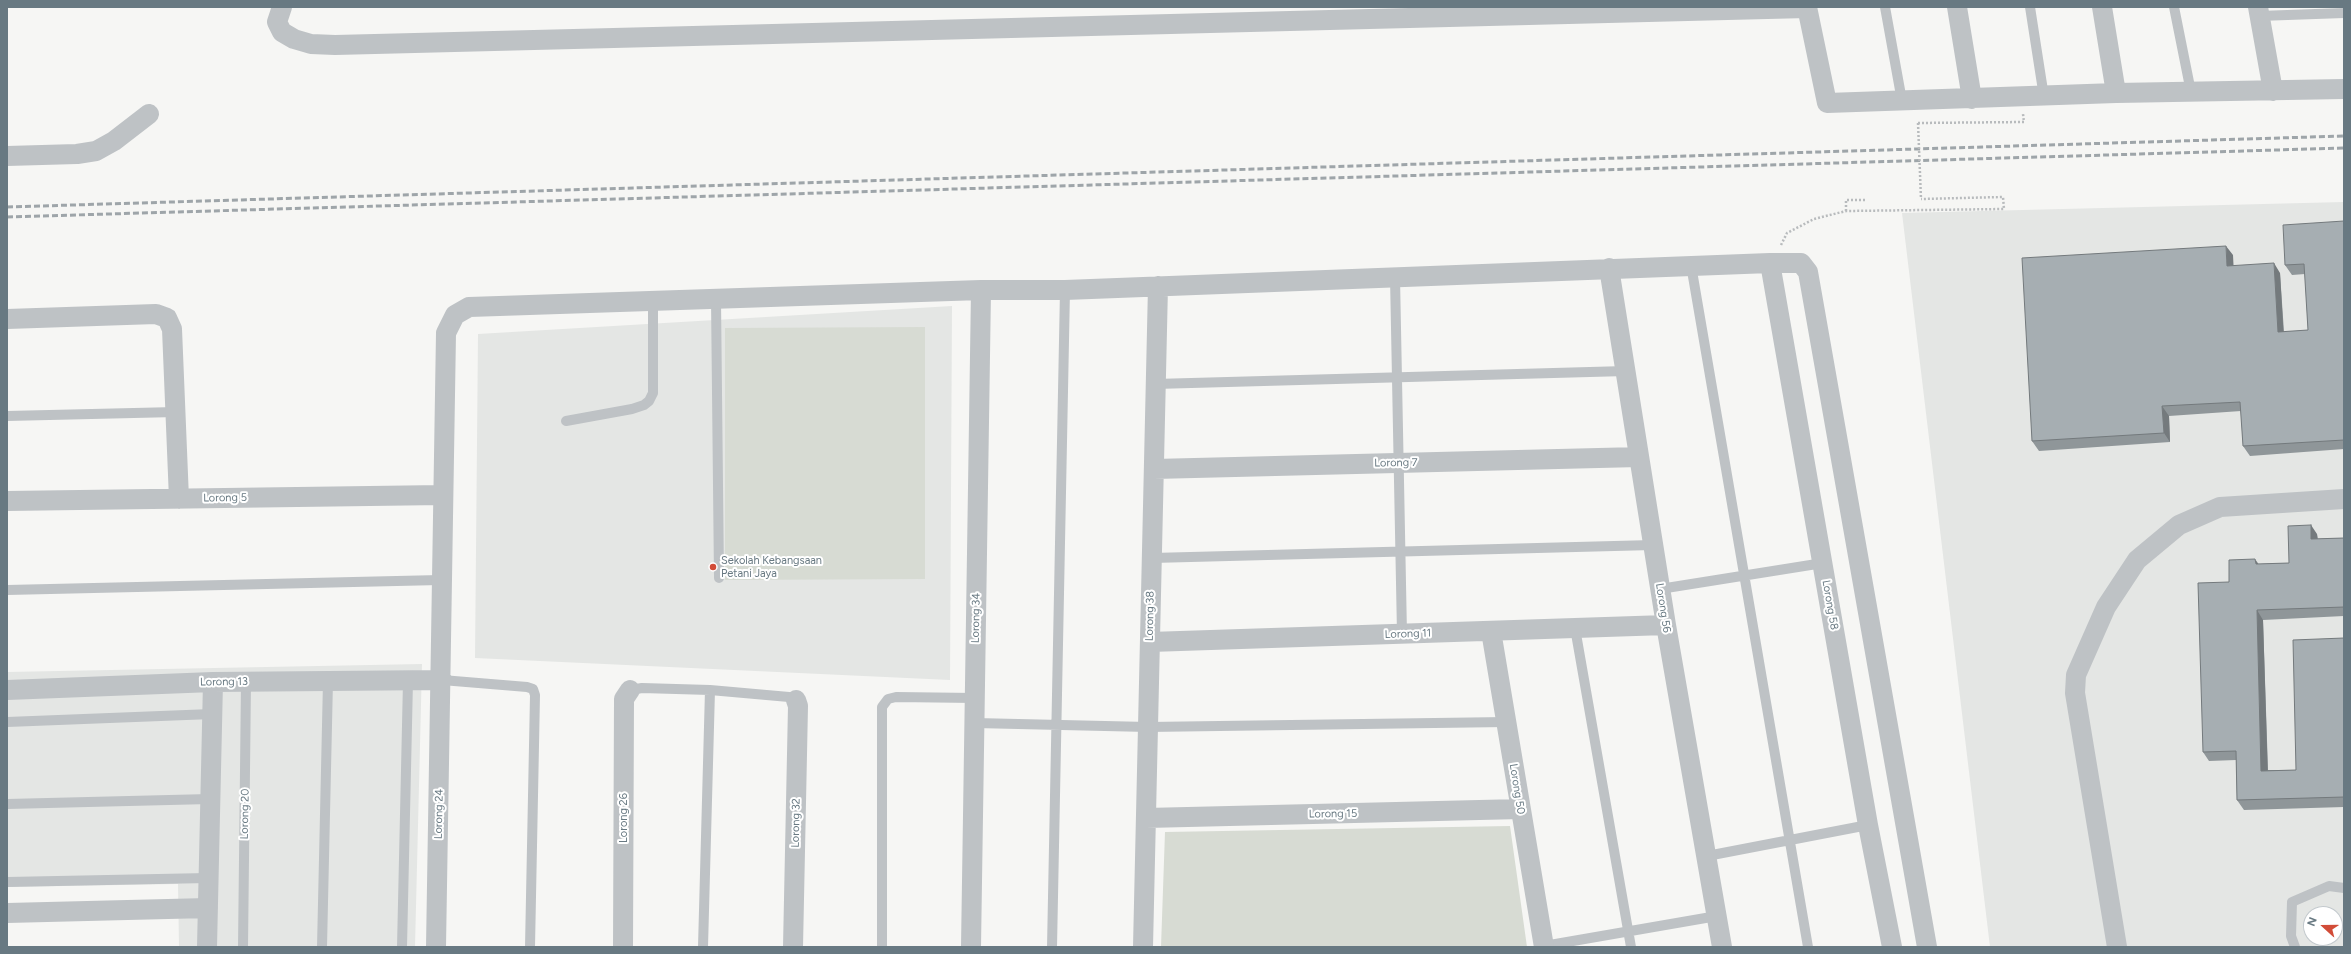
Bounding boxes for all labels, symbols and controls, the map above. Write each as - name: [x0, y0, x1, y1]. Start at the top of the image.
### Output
- street label: Lorong 7: [1374, 456, 1418, 470]
- street label: Lorong 5: [203, 491, 247, 505]
- place label: Sekolah Kebangsaan Petani Jaya: [721, 554, 822, 580]
- marker: Sekolah Kebangsaan Petani Jaya: [708, 562, 718, 572]
- street label: Lorong 58: [1819, 579, 1841, 631]
- street label: Lorong 56: [1653, 582, 1673, 634]
- street label: Lorong 38: [1143, 591, 1157, 641]
- street label: Lorong 34: [969, 593, 983, 643]
- street label: Lorong 11: [1384, 627, 1432, 641]
- street label: Lorong 13: [200, 675, 248, 689]
- street label: Lorong 50: [1507, 763, 1527, 815]
- street label: Lorong 20: [238, 789, 252, 839]
- street label: Lorong 24: [432, 789, 446, 839]
- street label: Lorong 26: [617, 793, 631, 843]
- street label: Lorong 32: [789, 798, 803, 848]
- street label: Lorong 15: [1309, 807, 1357, 821]
- north arrow: [2303, 906, 2343, 946]
- text: N: [2305, 916, 2320, 928]

